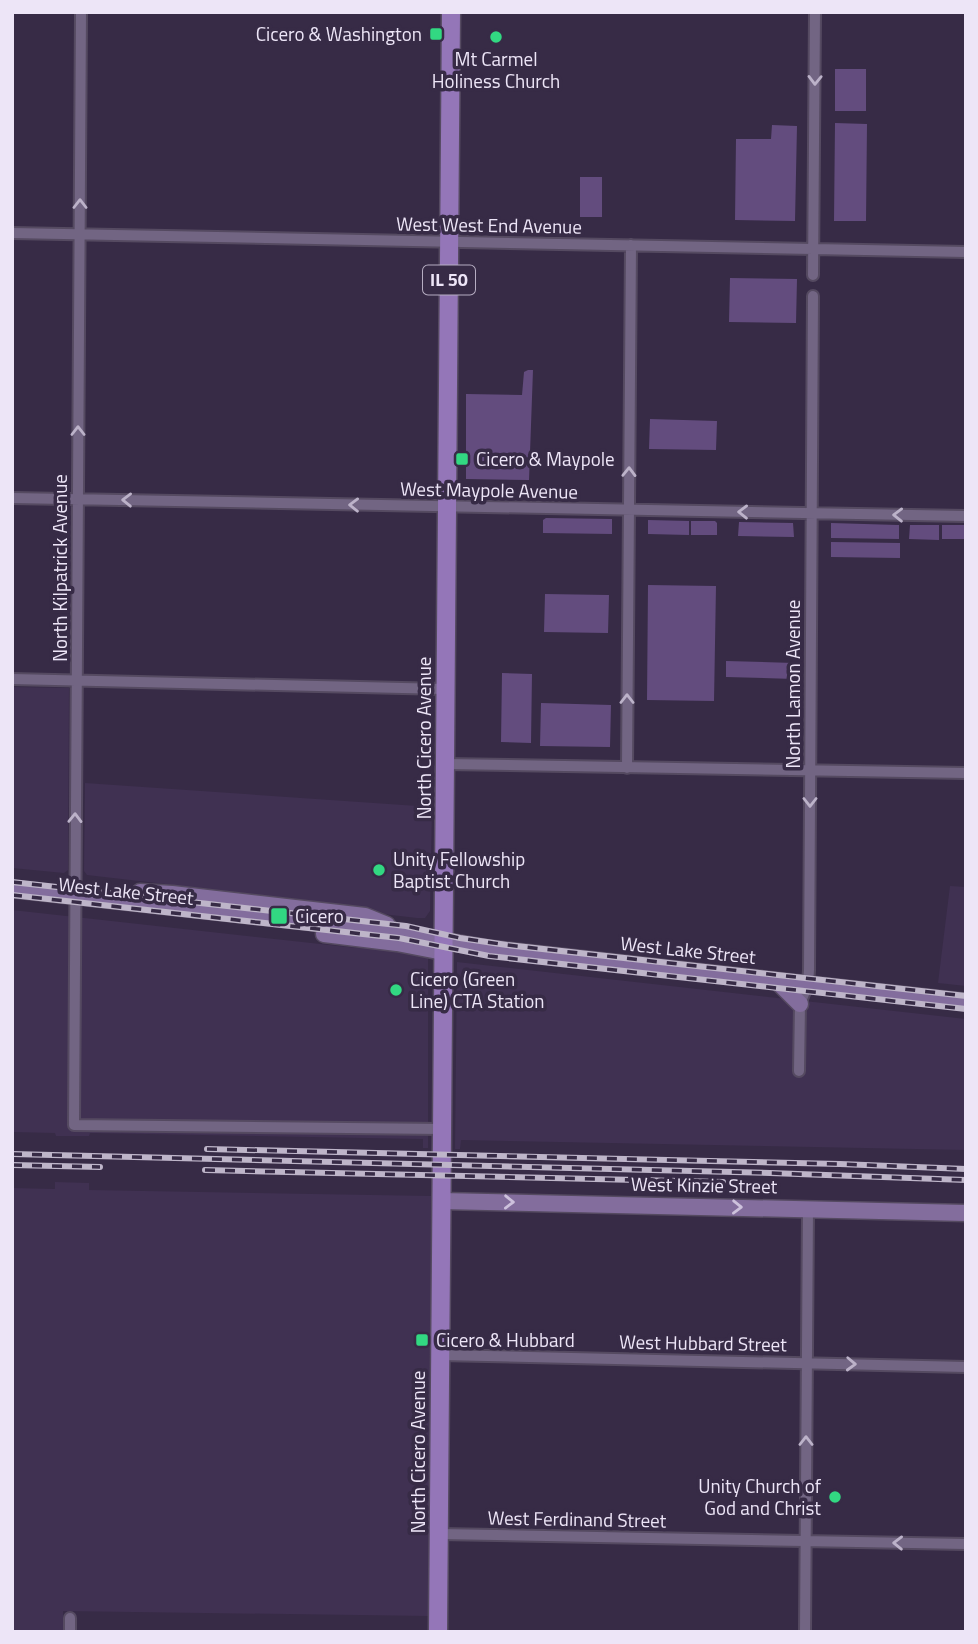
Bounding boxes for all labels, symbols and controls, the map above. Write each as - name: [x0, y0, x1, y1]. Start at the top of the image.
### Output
- place label: Cicero & Washington: [256, 19, 422, 48]
- marker: Cicero & Washington: [428, 26, 444, 42]
- marker: Mt Carmel Holiness Church: [488, 29, 504, 45]
- place label: Mt Carmel Holiness Church: [432, 44, 560, 95]
- one-way arrow: [807, 76, 823, 86]
- one-way arrow: [72, 198, 88, 209]
- street label: West West End Avenue: [396, 208, 582, 241]
- road number: IL 50: [423, 266, 475, 294]
- one-way arrow: [70, 425, 86, 436]
- place label: Cicero & Maypole: [476, 444, 615, 473]
- marker: Cicero & Maypole: [454, 451, 470, 467]
- one-way arrow: [621, 466, 637, 477]
- street label: West Maypole Avenue: [400, 473, 578, 506]
- street label: North Kilpatrick Avenue: [45, 474, 74, 662]
- one-way arrow: [121, 493, 132, 508]
- one-way arrow: [348, 497, 359, 512]
- one-way arrow: [737, 504, 747, 520]
- one-way arrow: [892, 507, 902, 523]
- street label: North Lamon Avenue: [778, 600, 807, 768]
- street label: North Cicero Avenue: [409, 657, 438, 819]
- one-way arrow: [619, 694, 635, 704]
- one-way arrow: [802, 797, 817, 808]
- one-way arrow: [67, 812, 83, 823]
- place label: Unity Fellowship Baptist Church: [393, 844, 525, 895]
- marker: Unity Fellowship Baptist Church: [371, 862, 387, 878]
- street label: West Lake Street: [57, 869, 196, 912]
- place label: Cicero: [295, 901, 344, 930]
- marker: Cicero: [269, 906, 289, 926]
- street label: West Lake Street: [619, 928, 758, 971]
- place label: Cicero (Green Line) CTA Station: [410, 964, 544, 1015]
- marker: Cicero (Green Line) CTA Station: [388, 982, 404, 998]
- street label: West Kinzie Street: [631, 1169, 778, 1200]
- one-way arrow: [504, 1195, 515, 1210]
- one-way arrow: [732, 1199, 743, 1215]
- place label: Cicero & Hubbard: [436, 1325, 575, 1354]
- street label: West Hubbard Street: [619, 1327, 787, 1358]
- marker: Cicero & Hubbard: [414, 1332, 430, 1348]
- one-way arrow: [846, 1356, 857, 1372]
- street label: North Cicero Avenue: [403, 1371, 432, 1533]
- one-way arrow: [798, 1435, 814, 1446]
- place label: Unity Church of God and Christ: [698, 1471, 822, 1522]
- marker: Unity Church of God and Christ: [827, 1489, 843, 1505]
- street label: West Ferdinand Street: [487, 1502, 667, 1535]
- one-way arrow: [892, 1535, 902, 1551]

